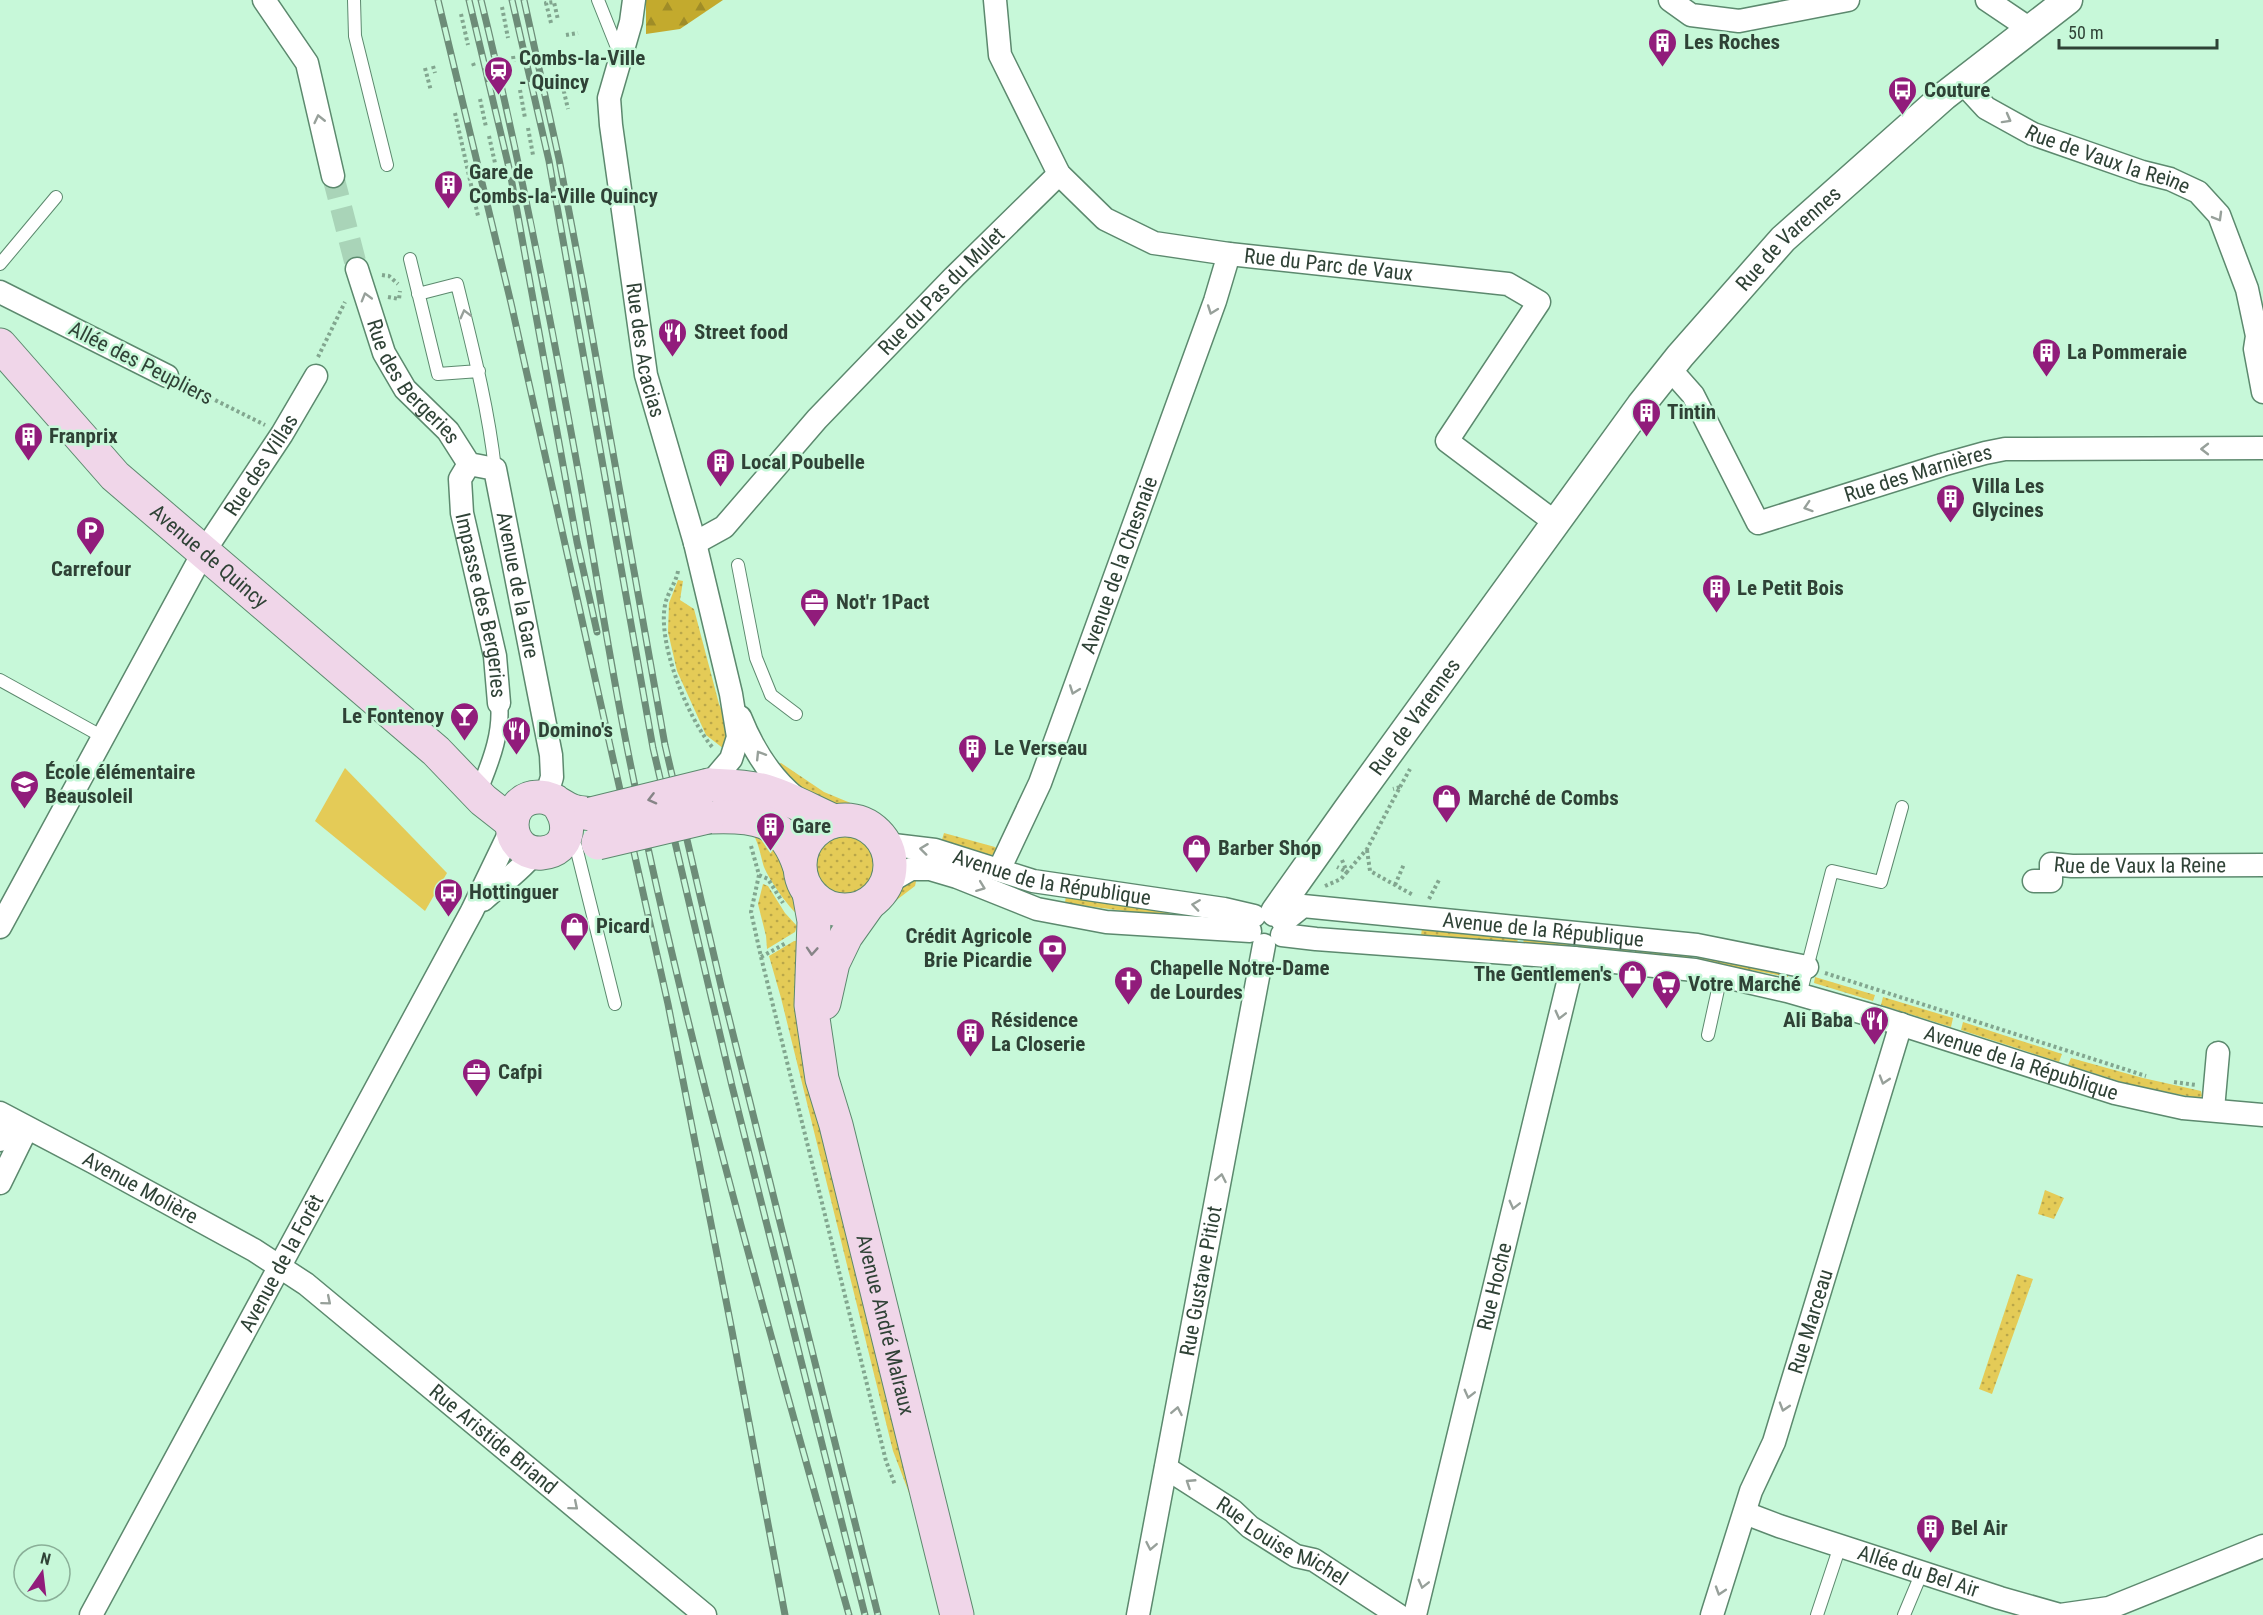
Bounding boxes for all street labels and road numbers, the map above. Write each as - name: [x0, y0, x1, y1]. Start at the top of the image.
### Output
- street label: Rue de Vaux la Reine: [2021, 120, 2194, 199]
- street label: Rue de Varennes: [1731, 181, 1846, 296]
- street label: Rue du Pas du Mulet: [873, 222, 1009, 360]
- street label: Rue du Parc de Vaux: [1243, 244, 1414, 286]
- street label: Rue des Acacias: [621, 281, 670, 420]
- street label: Allée des Peupliers: [65, 316, 217, 410]
- street label: Rue des Bergeries: [362, 316, 465, 448]
- street label: Rue des Villas: [219, 410, 303, 520]
- street label: Rue des Marnières: [1841, 440, 1994, 507]
- street label: Avenue de la Chesnaie: [1076, 473, 1162, 657]
- street label: Avenue de Quincy: [145, 500, 273, 613]
- street label: Avenue de la Gare: [492, 510, 544, 661]
- street label: Impasse des Bergeries: [450, 511, 511, 699]
- street label: Rue de Varennes: [1364, 654, 1465, 780]
- street label: Avenue de la République: [950, 844, 1153, 910]
- street label: Rue de Vaux la Reine: [2053, 852, 2226, 878]
- street label: Avenue de la République: [1441, 908, 1645, 952]
- street label: Avenue de la République: [1921, 1021, 2121, 1105]
- street label: Avenue Molière: [79, 1147, 202, 1229]
- street label: Avenue de la Forêt: [234, 1190, 328, 1336]
- street label: Rue Gustave Pitiot: [1175, 1204, 1227, 1358]
- street label: Avenue André Malraux: [851, 1232, 919, 1417]
- street label: Rue Hoche: [1472, 1240, 1517, 1333]
- street label: Rue Marceau: [1783, 1266, 1838, 1377]
- street label: Rue Aristide Briand: [425, 1380, 562, 1499]
- street label: Rue Louise Michel: [1212, 1492, 1352, 1591]
- street label: Allée du Bel Air: [1855, 1540, 1982, 1602]

